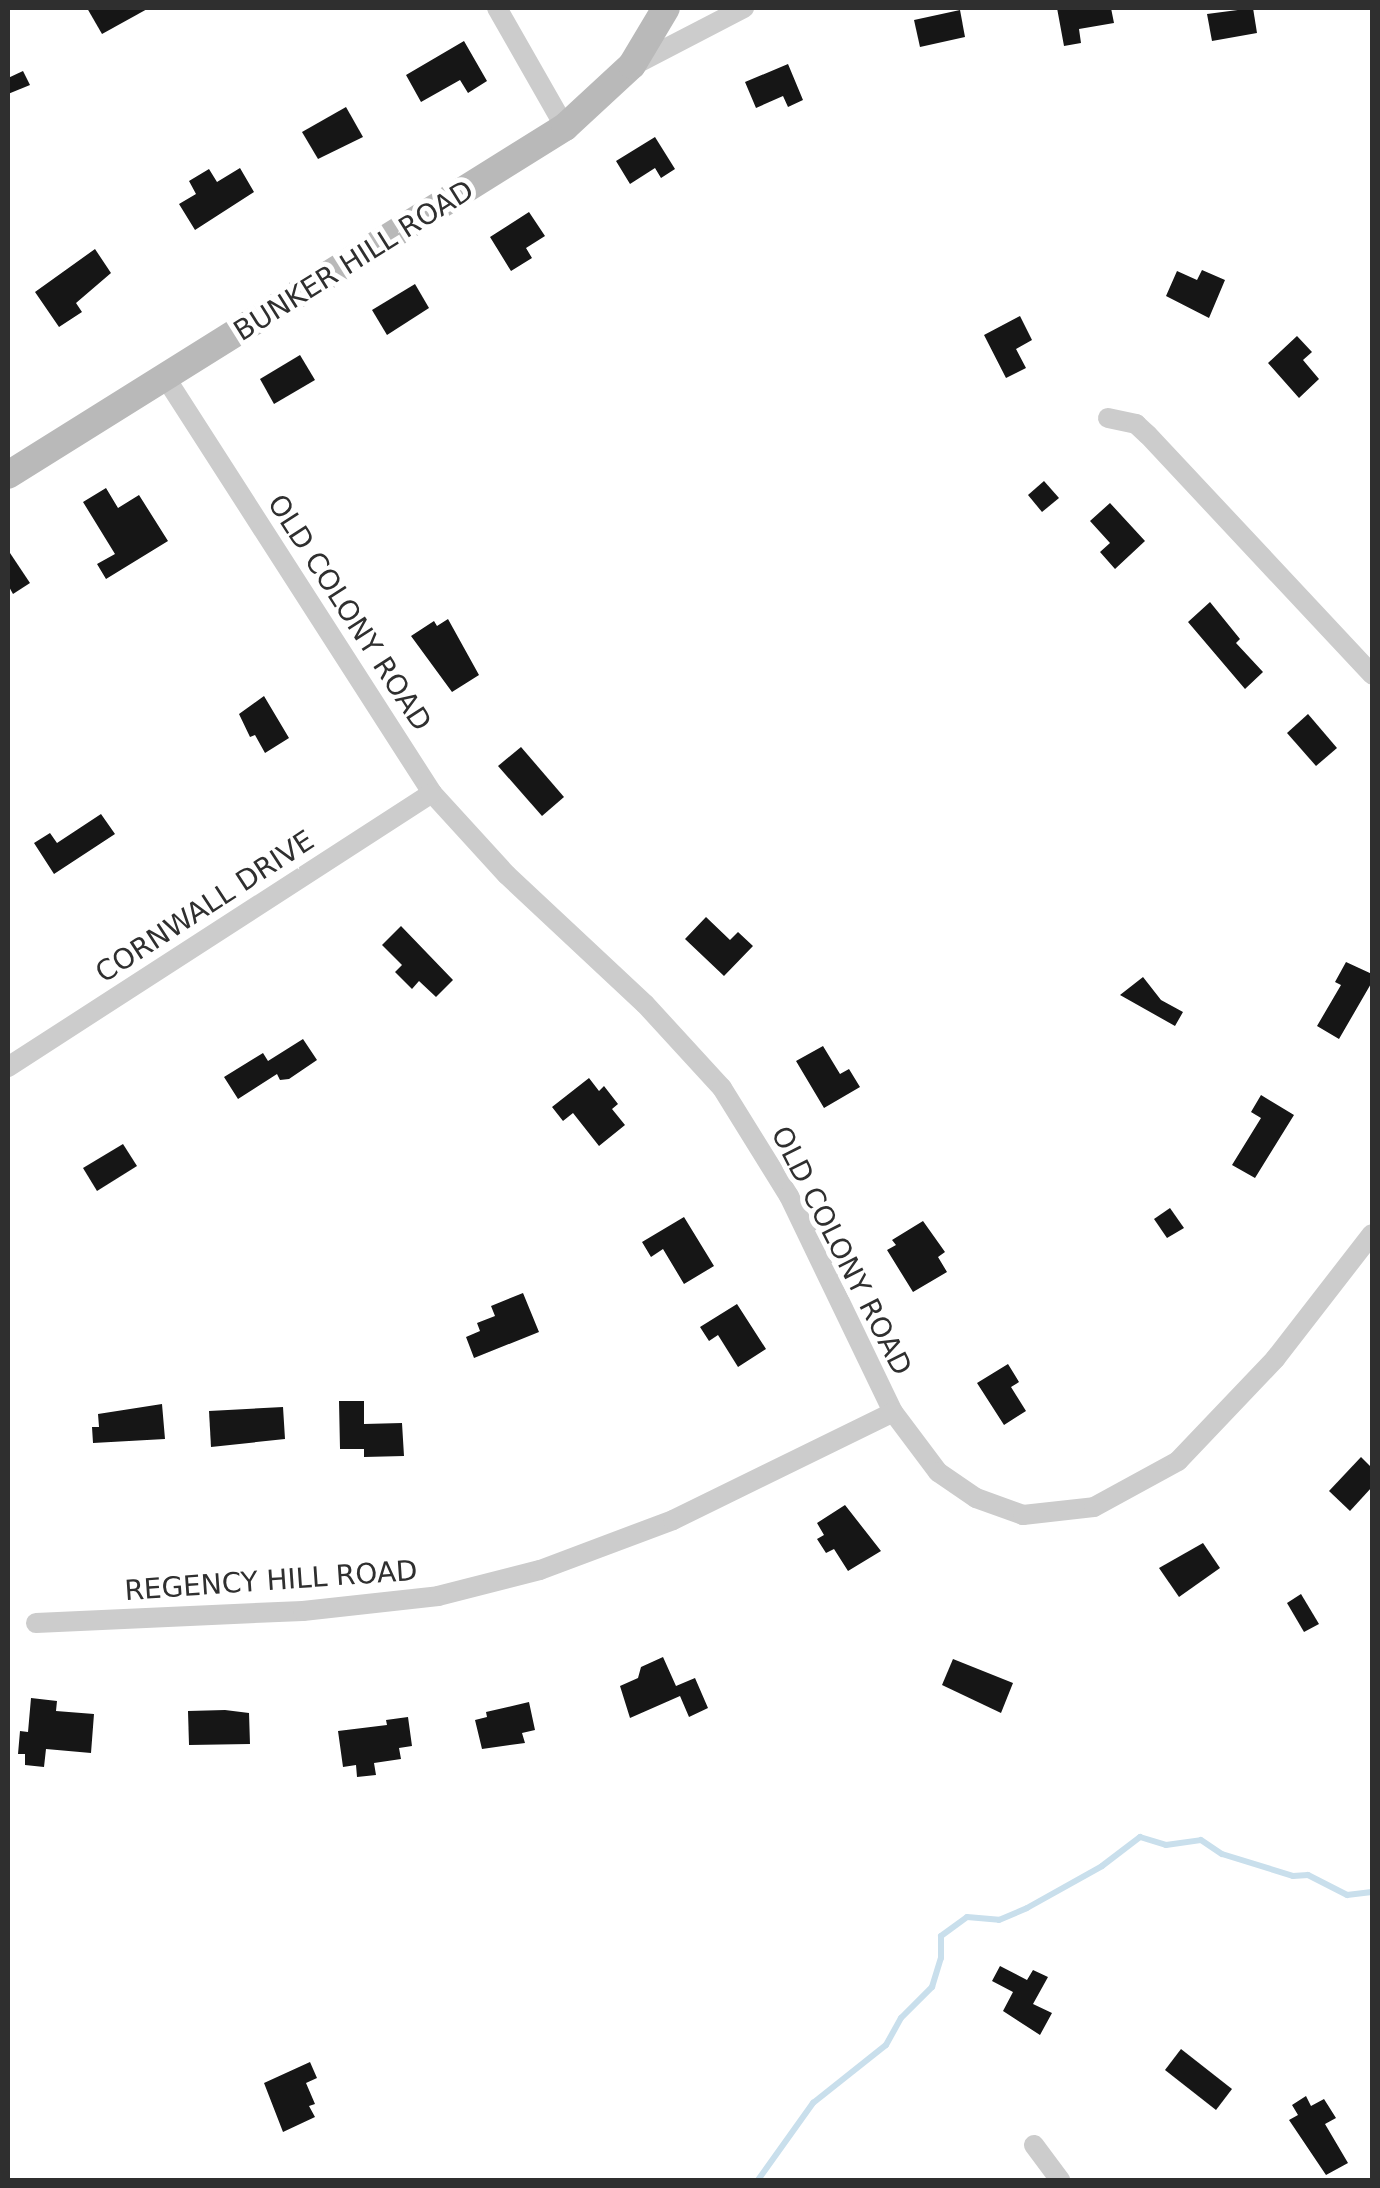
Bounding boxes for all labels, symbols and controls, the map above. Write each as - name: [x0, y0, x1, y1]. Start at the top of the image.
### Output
- street label: BUNKER HILL ROAD: [228, 174, 480, 348]
- street label: OLD COLONY ROAD: [260, 489, 438, 737]
- street label: CORNWALL DRIVE: [90, 824, 320, 990]
- street label: OLD COLONY ROAD: [764, 1121, 918, 1381]
- street label: REGENCY HILL ROAD: [123, 1554, 419, 1608]

